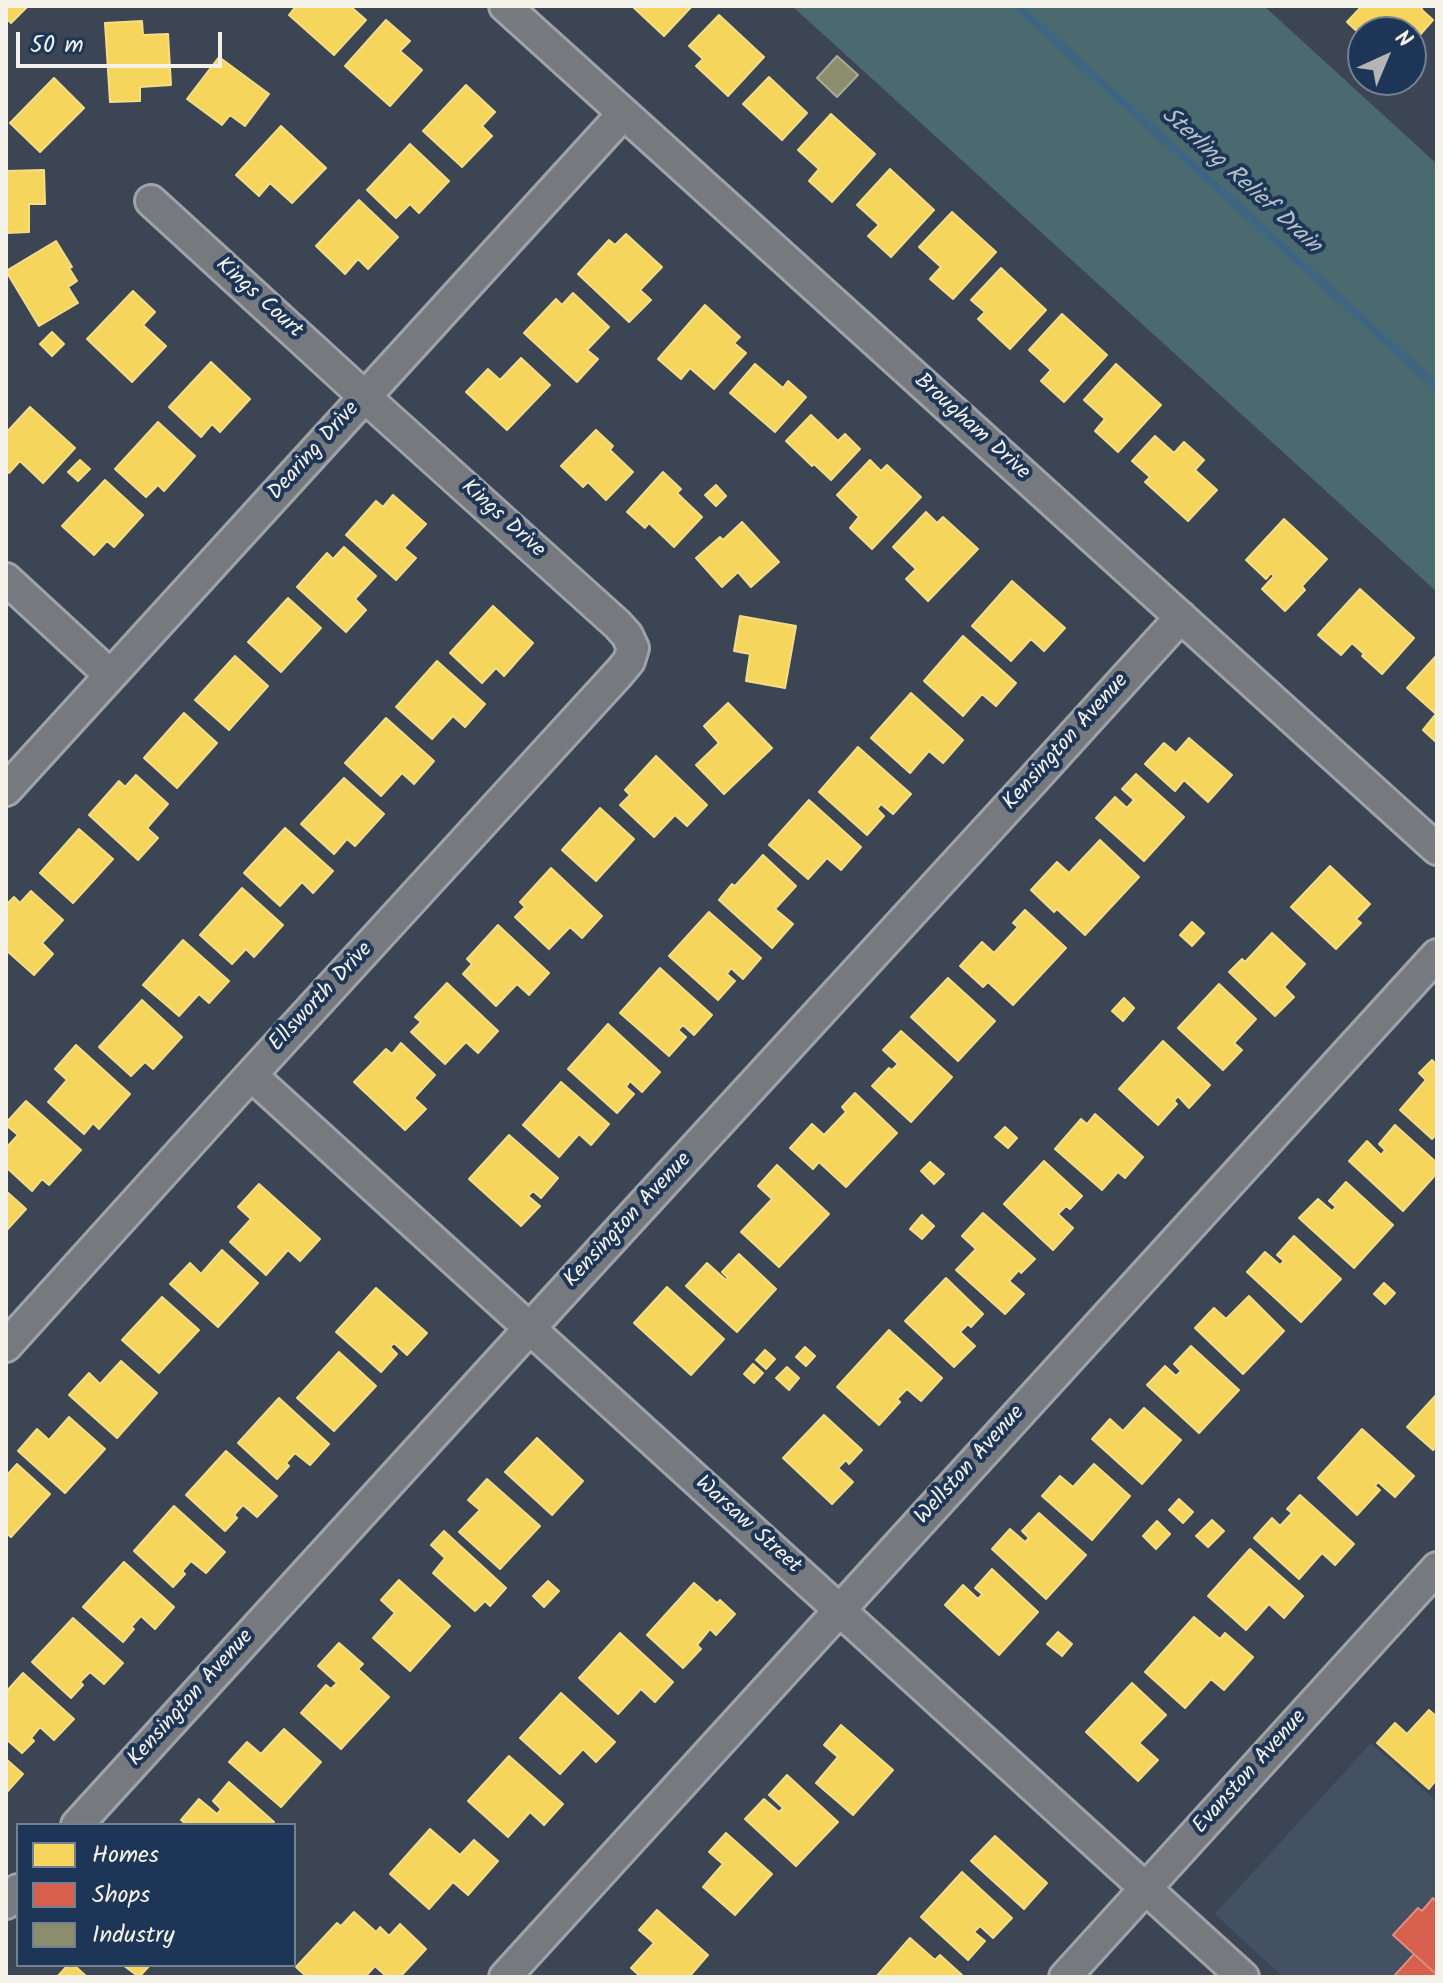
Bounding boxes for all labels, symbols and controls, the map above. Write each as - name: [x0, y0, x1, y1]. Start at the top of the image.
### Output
- scale bar: [20, 16, 226, 66]
- north arrow: [1347, 16, 1427, 96]
- text: N: [1385, 22, 1420, 57]
- text: 50 m: [30, 26, 84, 65]
- water label: Sterling Relief Drain: [1154, 103, 1326, 261]
- street label: Kings Court: [209, 253, 307, 345]
- street label: Brougham Drive: [908, 369, 1034, 487]
- street label: Dearing Drive: [264, 397, 366, 507]
- street label: Kings Drive: [454, 475, 550, 565]
- street label: Kensington Avenue: [999, 669, 1135, 817]
- street label: Ellsworth Drive: [265, 938, 379, 1058]
- street label: Kensington Avenue: [560, 1148, 698, 1294]
- street label: Wellston Avenue: [911, 1401, 1031, 1531]
- street label: Warsaw Street: [688, 1471, 806, 1581]
- street label: Kensington Avenue: [124, 1625, 260, 1773]
- street label: Evanston Avenue: [1189, 1706, 1313, 1840]
- legend: [16, 1823, 296, 1967]
- text: Homes: [92, 1836, 159, 1875]
- text: Shops: [92, 1876, 150, 1915]
- text: Industry: [92, 1916, 174, 1955]

